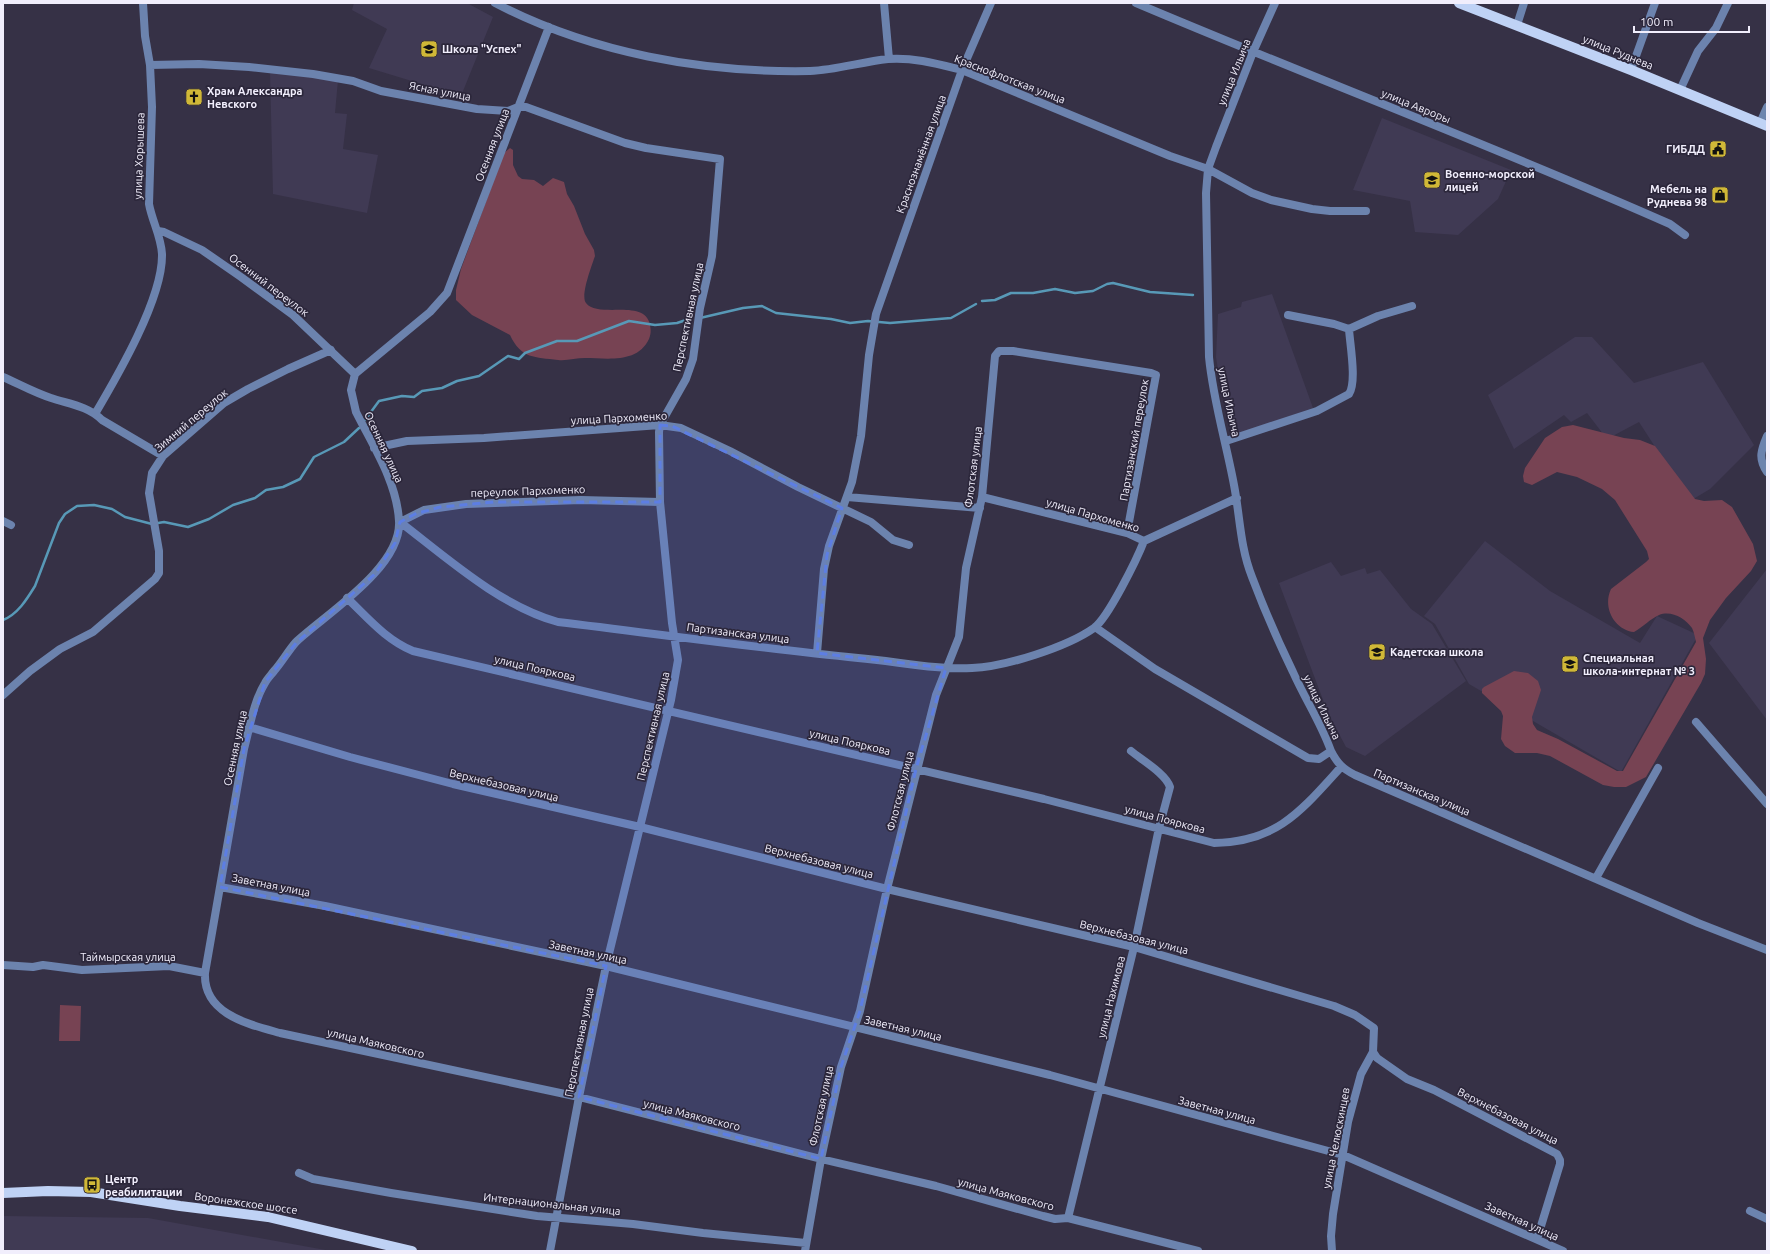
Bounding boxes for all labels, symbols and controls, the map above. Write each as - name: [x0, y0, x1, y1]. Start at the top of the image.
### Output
- scale bar: [1634, 8, 1749, 34]
- text: 100 m: [1640, 15, 1673, 28]
- street label: улица Руднева: [1581, 32, 1655, 72]
- street label: улица Ильича: [1215, 37, 1253, 107]
- school or university icon: Школа "Успех": [419, 39, 439, 59]
- place label: Школа "Успех": [442, 43, 522, 55]
- street label: Краснофлотская улица: [953, 52, 1067, 106]
- street label: Ясная улица: [408, 79, 472, 103]
- place label: Храм Александра Невского: [207, 85, 302, 110]
- church icon: Храм Александра Невского: [184, 87, 204, 107]
- street label: улица Авроры: [1380, 87, 1452, 125]
- street label: Краснознамённая улица: [894, 93, 948, 215]
- street label: Осенняя улица: [473, 107, 511, 183]
- street label: улица Хорышева: [131, 112, 147, 200]
- public building icon: ГИБДД: [1708, 139, 1728, 159]
- place label: ГИБДД: [1666, 143, 1705, 155]
- place label: Военно-морской лицей: [1445, 168, 1535, 193]
- school or university icon: Военно-морской лицей: [1422, 170, 1442, 190]
- place label: Мебель на Руднева 98: [1647, 183, 1707, 208]
- shop icon: Мебель на Руднева 98: [1710, 185, 1730, 205]
- street label: Осенний переулок: [227, 251, 311, 319]
- street label: Перспективная улица: [671, 261, 705, 373]
- street label: улица Ильича: [1216, 366, 1242, 438]
- street label: Партизанский переулок: [1117, 378, 1151, 502]
- street label: Зимний переулок: [152, 386, 230, 454]
- street label: улица Пархоменко: [571, 409, 667, 427]
- street label: Осенняя улица: [362, 410, 406, 484]
- street label: Флотская улица: [962, 426, 984, 508]
- street label: переулок Пархоменко: [470, 483, 586, 499]
- street label: улица Пархоменко: [1045, 496, 1141, 534]
- street label: Партизанская улица: [686, 621, 790, 645]
- school or university icon: Кадетская школа: [1367, 642, 1387, 662]
- place label: Кадетская школа: [1390, 646, 1483, 658]
- place label: Специальная школа-интернат № 3: [1583, 652, 1695, 677]
- street label: улица Пояркова: [493, 653, 577, 683]
- school or university icon: Специальная школа-интернат № 3: [1560, 654, 1580, 674]
- street label: Перспективная улица: [635, 670, 671, 782]
- street label: улица Ильича: [1301, 673, 1343, 741]
- street label: Осенняя улица: [221, 709, 249, 787]
- street label: улица Пояркова: [808, 727, 892, 757]
- street label: Флотская улица: [884, 750, 916, 832]
- street label: Партизанская улица: [1372, 766, 1472, 818]
- street label: Верхнебазовая улица: [448, 767, 560, 803]
- street label: улица Пояркова: [1124, 803, 1206, 835]
- street label: Верхнебазовая улица: [763, 842, 875, 880]
- street label: Заветная улица: [231, 872, 311, 898]
- street label: Верхнебазовая улица: [1078, 918, 1190, 956]
- street label: Заветная улица: [548, 938, 628, 966]
- street label: Таймырская улица: [80, 951, 176, 963]
- street label: улица Нахимова: [1095, 955, 1127, 1039]
- street label: Перспективная улица: [562, 986, 596, 1098]
- street label: Заветная улица: [863, 1013, 943, 1043]
- street label: улица Маяковского: [326, 1026, 426, 1060]
- street label: Флотская улица: [807, 1065, 835, 1147]
- street label: Верхнебазовая улица: [1456, 1085, 1560, 1147]
- street label: улица Челюскинцев: [1320, 1086, 1352, 1190]
- street label: Заветная улица: [1177, 1094, 1257, 1126]
- street label: улица Маяковского: [642, 1097, 742, 1133]
- place label: Центр реабилитации: [105, 1173, 183, 1198]
- bus stop icon: Центр реабилитации: [82, 1175, 102, 1195]
- street label: улица Маяковского: [956, 1175, 1056, 1213]
- street label: Воронежское шоссе: [194, 1190, 298, 1216]
- street label: Интернациональная улица: [483, 1191, 621, 1217]
- street label: Заветная улица: [1483, 1199, 1561, 1243]

